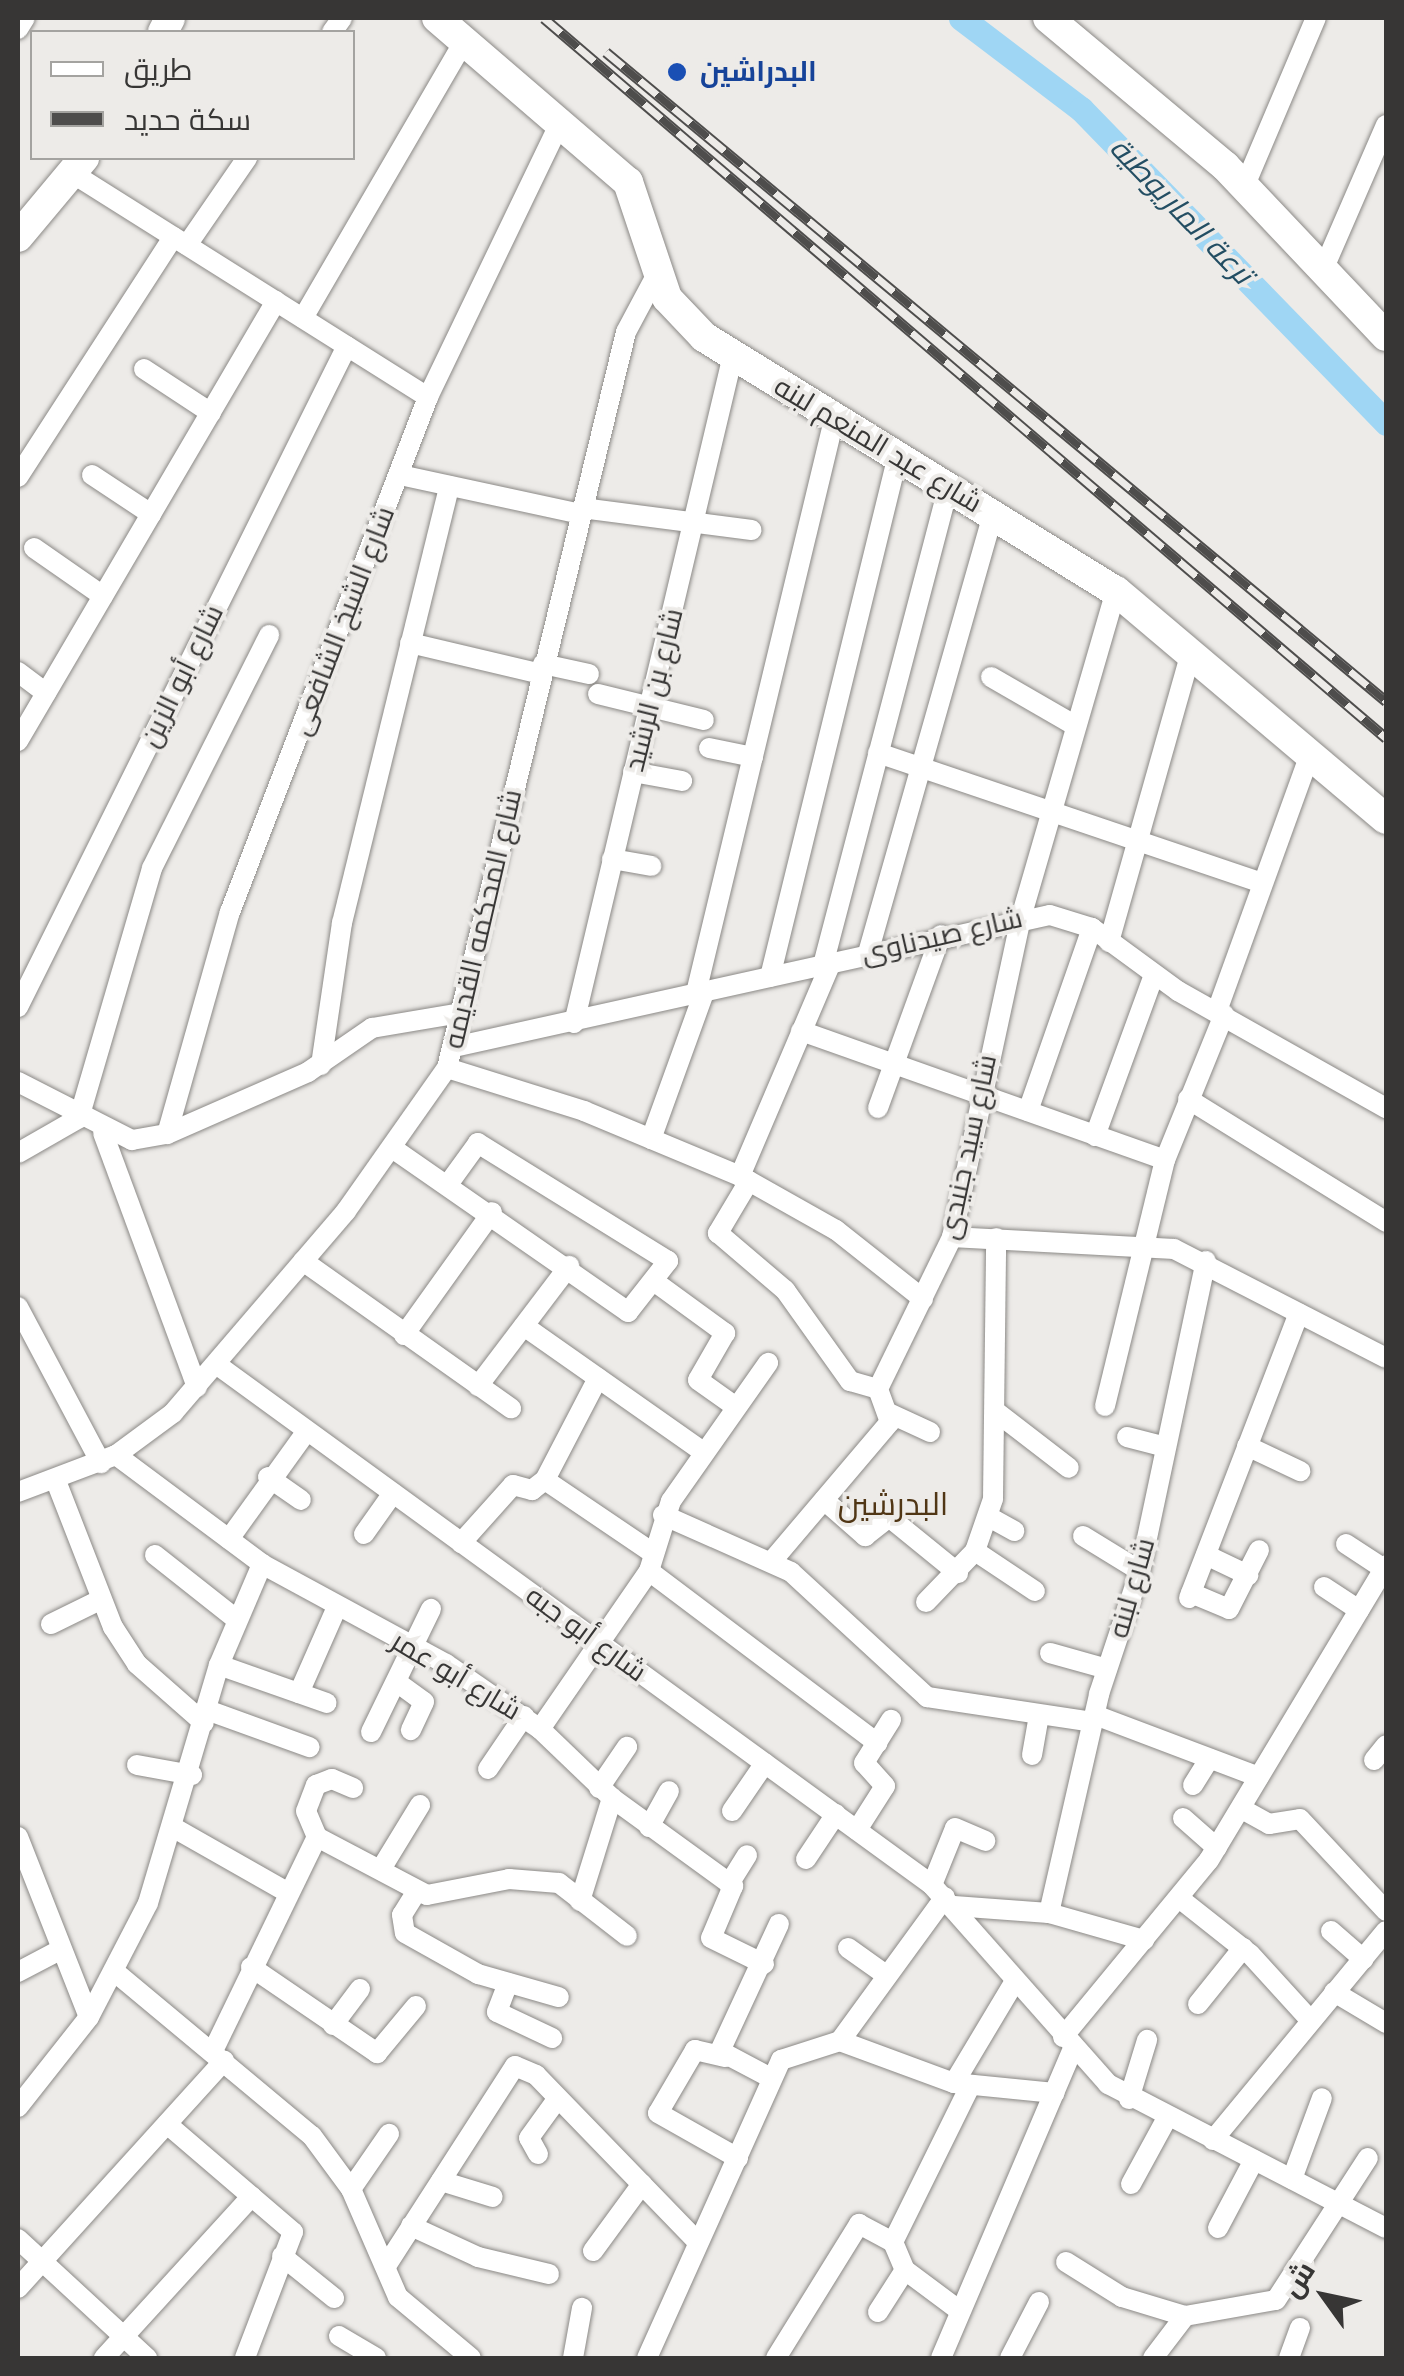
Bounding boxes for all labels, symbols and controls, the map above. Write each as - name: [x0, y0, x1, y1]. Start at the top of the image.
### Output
- legend: [30, 30, 355, 160]
- text: طريق: [124, 53, 193, 86]
- place label: البدراشين: [700, 55, 817, 89]
- marker: البدراشين: [664, 59, 690, 85]
- text: سكة حديد: [124, 103, 251, 136]
- water label: ترعة الماريوطية: [1102, 130, 1260, 292]
- street label: شارع عبد المنعم لبنه: [768, 370, 988, 520]
- street label: شارع الشيخ الشافعى: [284, 502, 402, 740]
- street label: شارع أبو الزين: [133, 599, 231, 753]
- street label: شارع بن الرشيد: [618, 605, 690, 775]
- street label: شارع المحكمه القديمه: [437, 786, 529, 1052]
- street label: شارع صيدناوى: [858, 901, 1026, 971]
- street label: شارع سيد جنيدى: [932, 1051, 1004, 1243]
- district label: البدرشين: [838, 1485, 948, 1523]
- street label: شارع لبنه: [1102, 1534, 1162, 1642]
- street label: شارع أبو جبه: [519, 1579, 653, 1689]
- street label: شارع أبو عمر: [385, 1624, 527, 1728]
- north arrow: [1274, 2246, 1374, 2346]
- text: ش: [1276, 2256, 1321, 2303]

